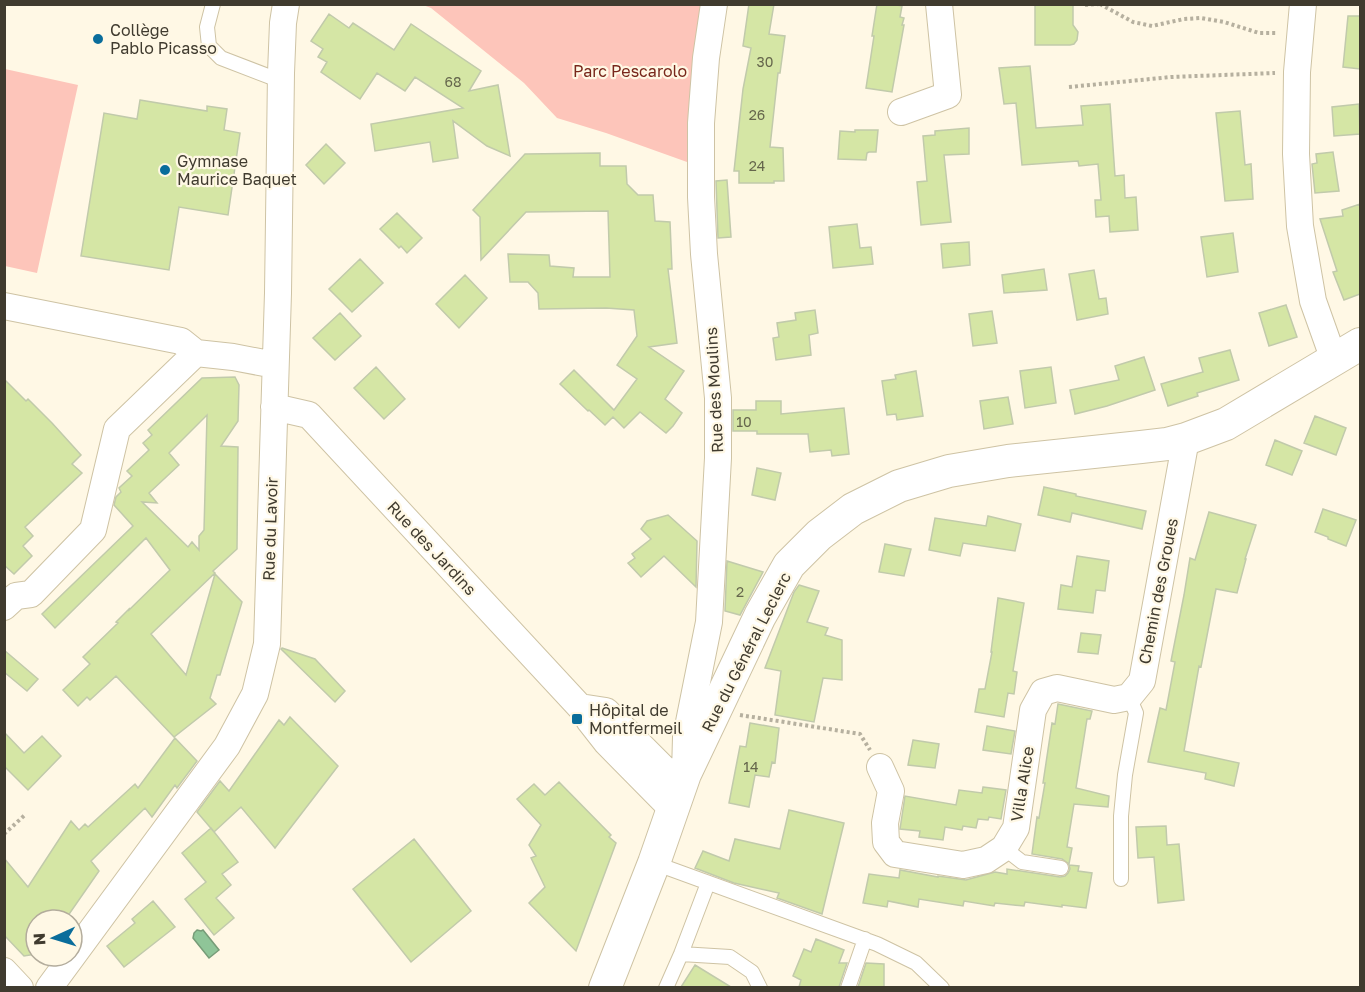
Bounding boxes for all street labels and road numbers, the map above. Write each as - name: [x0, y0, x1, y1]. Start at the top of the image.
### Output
- street label: Rue des Moulins: [701, 327, 727, 453]
- street label: Rue du Lavoir: [258, 477, 282, 581]
- street label: Rue des Jardins: [383, 497, 481, 599]
- street label: Chemin des Groues: [1134, 516, 1182, 666]
- street label: Rue du Général Leclerc: [697, 568, 795, 735]
- street label: Villa Alice: [1006, 745, 1038, 823]

